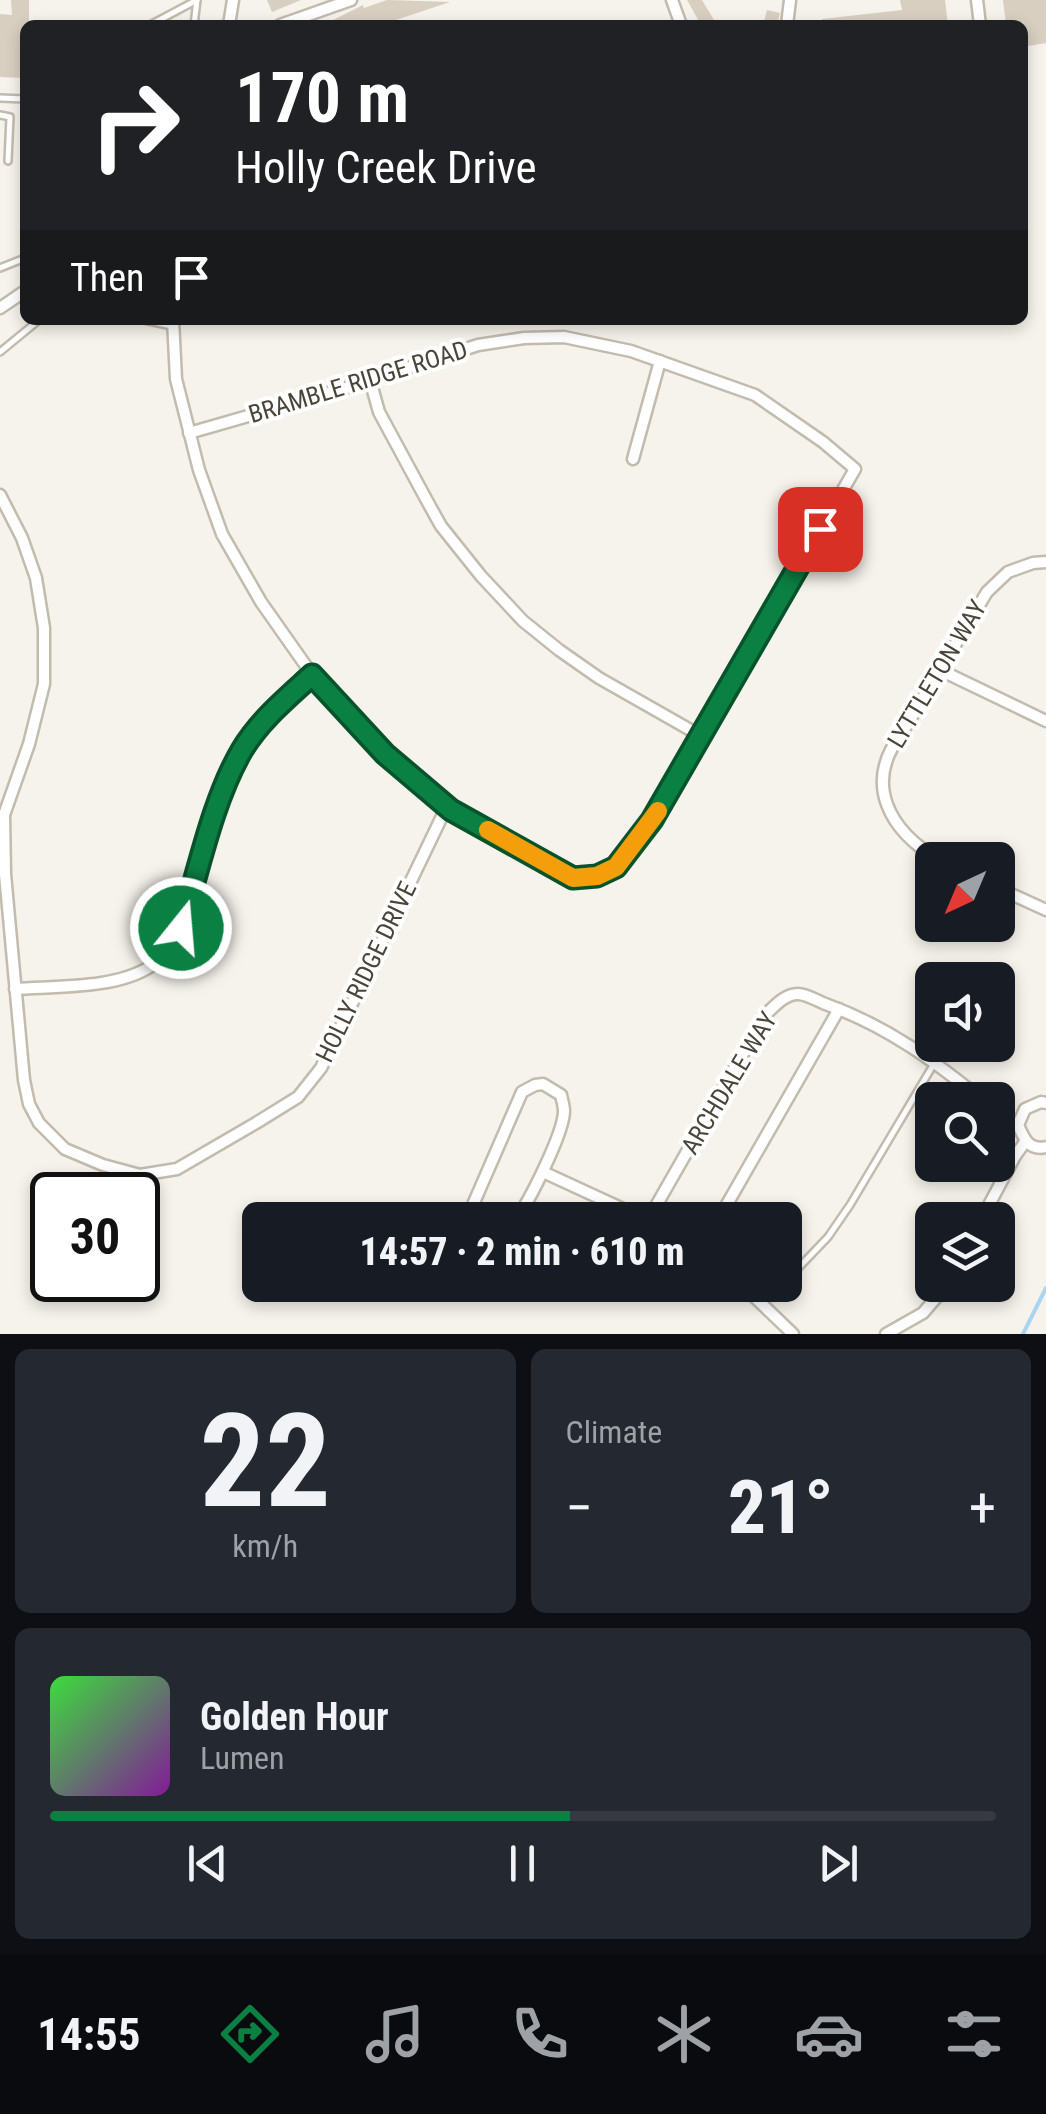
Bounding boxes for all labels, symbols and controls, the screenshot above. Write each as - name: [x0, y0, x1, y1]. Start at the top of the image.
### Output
- text: 170 m: [235, 57, 409, 139]
- icon: right: [70, 60, 200, 190]
- text: Holly Creek Drive: [235, 141, 537, 194]
- icon: arrive: [164, 250, 219, 305]
- text: Then: [70, 256, 144, 300]
- street label: BRAMBLE RIDGE ROAD: [245, 335, 471, 429]
- pin: [778, 487, 863, 572]
- icon: arrive: [793, 502, 848, 557]
- street label: LYTTLETON WAY: [882, 595, 992, 753]
- north arrow: [915, 842, 1015, 942]
- map controls: [915, 842, 1015, 1302]
- position arrow: [129, 876, 233, 980]
- street label: HOLLY RIDGE DRIVE: [310, 877, 422, 1067]
- button: sound: [915, 962, 1015, 1062]
- street label: ARCHDALE WAY: [675, 1007, 783, 1159]
- button: search: [915, 1082, 1015, 1182]
- speed limit sign: 30: [30, 1172, 160, 1302]
- button: layers: [915, 1202, 1015, 1302]
- text: 14:57 · 2 min · 610 m: [360, 1230, 684, 1274]
- text: 22: [200, 1385, 331, 1538]
- text: Climate: [566, 1413, 662, 1451]
- text: 21°: [728, 1463, 834, 1551]
- text: −: [566, 1476, 593, 1540]
- text: +: [969, 1476, 996, 1540]
- text: km/h: [232, 1527, 298, 1565]
- text: Golden Hour: [200, 1695, 389, 1739]
- text: Lumen: [200, 1739, 285, 1777]
- icon: previous: [180, 1836, 235, 1891]
- icon: pause: [495, 1836, 550, 1891]
- icon: next: [811, 1836, 866, 1891]
- icon: directions: [215, 1999, 285, 2069]
- icon: music: [360, 1999, 430, 2069]
- icon: phone: [505, 1999, 575, 2069]
- icon: climate: [649, 1999, 719, 2069]
- icon: car: [794, 1999, 864, 2069]
- icon: filters: [939, 1999, 1009, 2069]
- text: 14:55: [37, 2008, 141, 2061]

